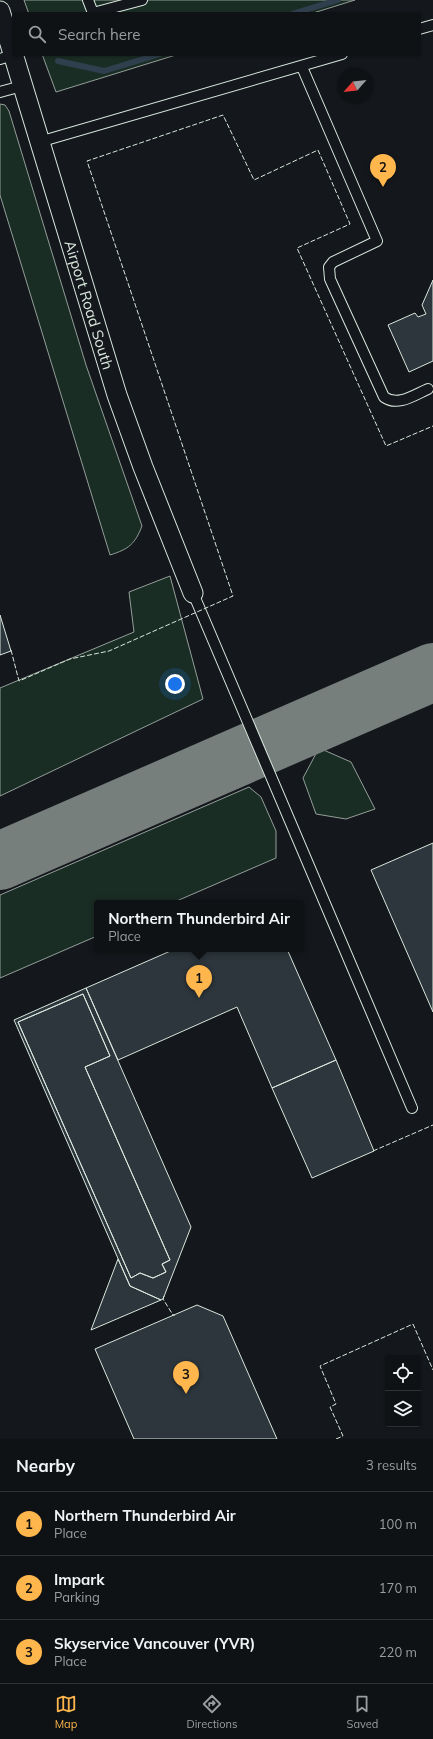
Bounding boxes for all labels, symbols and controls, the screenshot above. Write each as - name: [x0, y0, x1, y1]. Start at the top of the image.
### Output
- search box: [12, 12, 421, 56]
- icon: search: [26, 23, 48, 45]
- text: Search here: [58, 25, 140, 44]
- north arrow: [337, 68, 373, 104]
- pin: 2: [370, 154, 396, 187]
- street label: Airport Road South: [61, 238, 118, 372]
- your location: [165, 674, 185, 694]
- popup: [94, 900, 304, 952]
- text: Northern Thunderbird Air: [108, 909, 290, 928]
- text: Place: [108, 928, 141, 944]
- pin: 1: [186, 965, 212, 998]
- map controls: [385, 1355, 421, 1427]
- button: locate: [385, 1355, 421, 1391]
- pin: 3: [173, 1361, 199, 1394]
- button: layers: [385, 1391, 421, 1427]
- text: Nearby: [16, 1455, 75, 1476]
- text: 3 results: [366, 1457, 417, 1473]
- text: Northern Thunderbird Air: [54, 1506, 236, 1525]
- text: 1: [25, 1516, 33, 1532]
- text: 100 m: [379, 1516, 417, 1532]
- text: Place: [54, 1525, 87, 1541]
- text: Impark: [54, 1570, 105, 1589]
- text: 2: [25, 1580, 33, 1596]
- text: 170 m: [379, 1580, 417, 1596]
- text: Parking: [54, 1589, 100, 1605]
- text: Skyservice Vancouver (YVR): [54, 1634, 255, 1653]
- text: 3: [25, 1644, 33, 1660]
- text: 220 m: [379, 1644, 417, 1660]
- text: Place: [54, 1653, 87, 1669]
- tab: Map: [55, 1693, 77, 1731]
- tab: Directions: [187, 1693, 237, 1731]
- tab: Saved: [347, 1693, 378, 1731]

